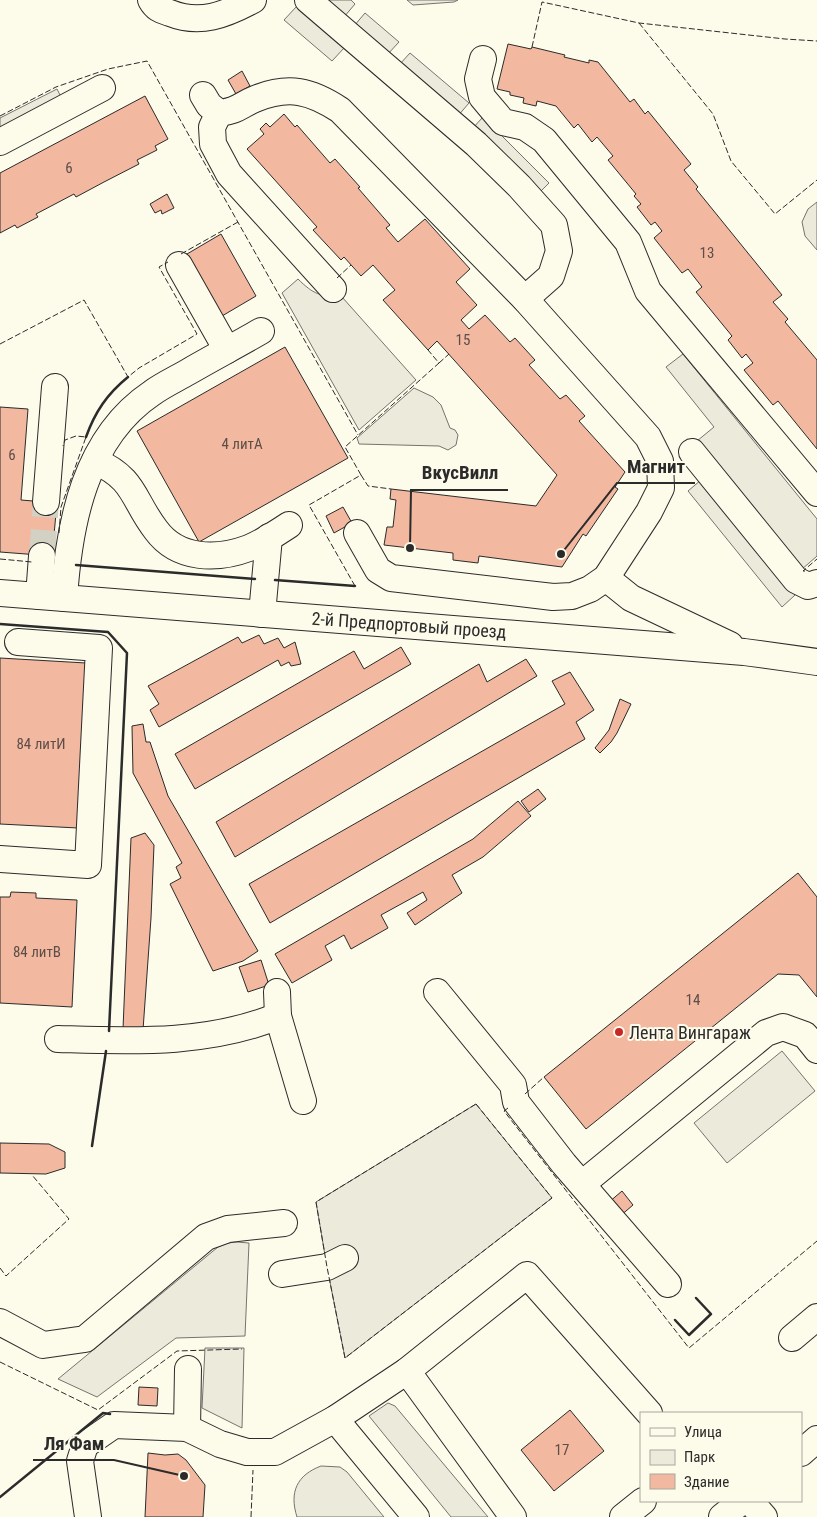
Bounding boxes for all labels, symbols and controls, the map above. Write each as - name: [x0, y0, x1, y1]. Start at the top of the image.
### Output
- house number: 6: [65, 159, 73, 177]
- house number: 13: [700, 244, 714, 262]
- house number: 15: [456, 331, 470, 349]
- house number: 4 литА: [221, 435, 263, 453]
- house number: 6: [8, 446, 16, 464]
- callout: Магнит: [617, 449, 695, 483]
- text: Магнит: [627, 455, 685, 478]
- callout: ВкусВилл: [411, 456, 508, 490]
- text: ВкусВилл: [422, 461, 498, 484]
- street label: 2-й Предпортовый проезд: [311, 608, 507, 642]
- house number: 84 литИ: [16, 735, 66, 753]
- house number: 84 литВ: [13, 943, 61, 961]
- house number: 14: [686, 991, 700, 1009]
- place label: Лента Вингараж: [629, 1022, 751, 1043]
- marker: Лента Вингараж: [613, 1026, 625, 1038]
- legend: [640, 1412, 802, 1502]
- text: Улица: [684, 1423, 722, 1441]
- callout: Ля Фам: [33, 1426, 114, 1460]
- text: Ля Фам: [44, 1432, 104, 1455]
- house number: 17: [555, 1441, 569, 1459]
- text: Парк: [684, 1448, 715, 1466]
- text: Здание: [684, 1473, 729, 1491]

